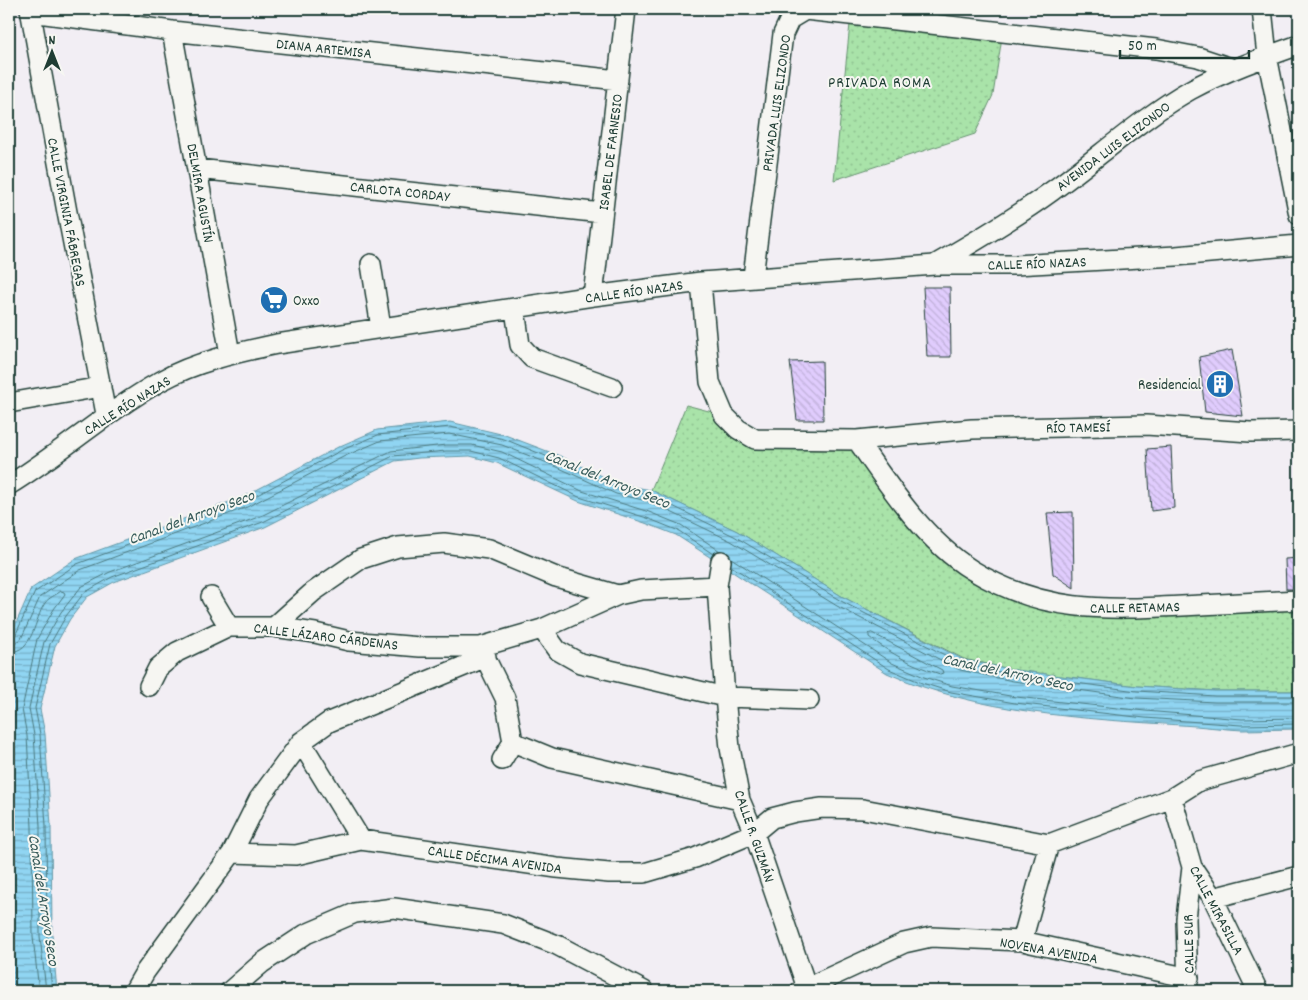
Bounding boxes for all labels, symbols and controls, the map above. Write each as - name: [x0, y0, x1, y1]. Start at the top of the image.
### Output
- north arrow: [28, 28, 78, 78]
- scale bar: [1120, 28, 1249, 60]
- text: N: [49, 31, 56, 51]
- street label: PRIVADA LUIS ELIZONDO: [757, 33, 798, 173]
- street label: DIANA ARTEMISA: [275, 34, 373, 66]
- text: 50 m: [1128, 36, 1157, 58]
- district label: PRIVADA ROMA: [828, 72, 932, 95]
- street label: ISABEL DE FARNESIO: [594, 93, 630, 212]
- street label: AVENIDA LUIS ELIZONDO: [1052, 97, 1176, 198]
- street label: CALLE VIRGINIA FÁBREGAS: [40, 136, 90, 289]
- street label: DELMIRA AGUSTÍN: [179, 142, 219, 245]
- street label: CARLOTA CORDAY: [349, 177, 451, 209]
- street label: CALLE RÍO NAZAS: [987, 252, 1087, 278]
- street label: CALLE RÍO NAZAS: [584, 275, 685, 311]
- supermarket icon: Oxxo: [259, 285, 289, 315]
- place label: Oxxo: [293, 291, 320, 313]
- building icon: Residencial: [1205, 369, 1235, 399]
- street label: CALLE RÍO NAZAS: [80, 371, 176, 442]
- place label: Residencial: [1138, 375, 1201, 397]
- street label: RÍO TAMESÍ: [1046, 417, 1111, 441]
- water label: Canal del Arroyo Seco: [541, 445, 674, 516]
- water label: Canal del Arroyo Seco: [126, 485, 259, 552]
- street label: CALLE RETAMAS: [1090, 597, 1180, 621]
- street label: CALLE LÁZARO CÁRDENAS: [252, 618, 399, 658]
- water label: Canal del Arroyo Seco: [940, 648, 1075, 699]
- street label: CALLE R. GUZMÁN: [727, 787, 779, 886]
- water label: Canal del Arroyo Seco: [21, 833, 64, 968]
- street label: CALLE DÉCIMA AVENIDA: [426, 841, 563, 881]
- street label: CALLE MIRASILLA: [1182, 862, 1248, 960]
- street label: CALLE SUR: [1178, 914, 1202, 974]
- street label: NOVENA AVENIDA: [998, 933, 1099, 971]

